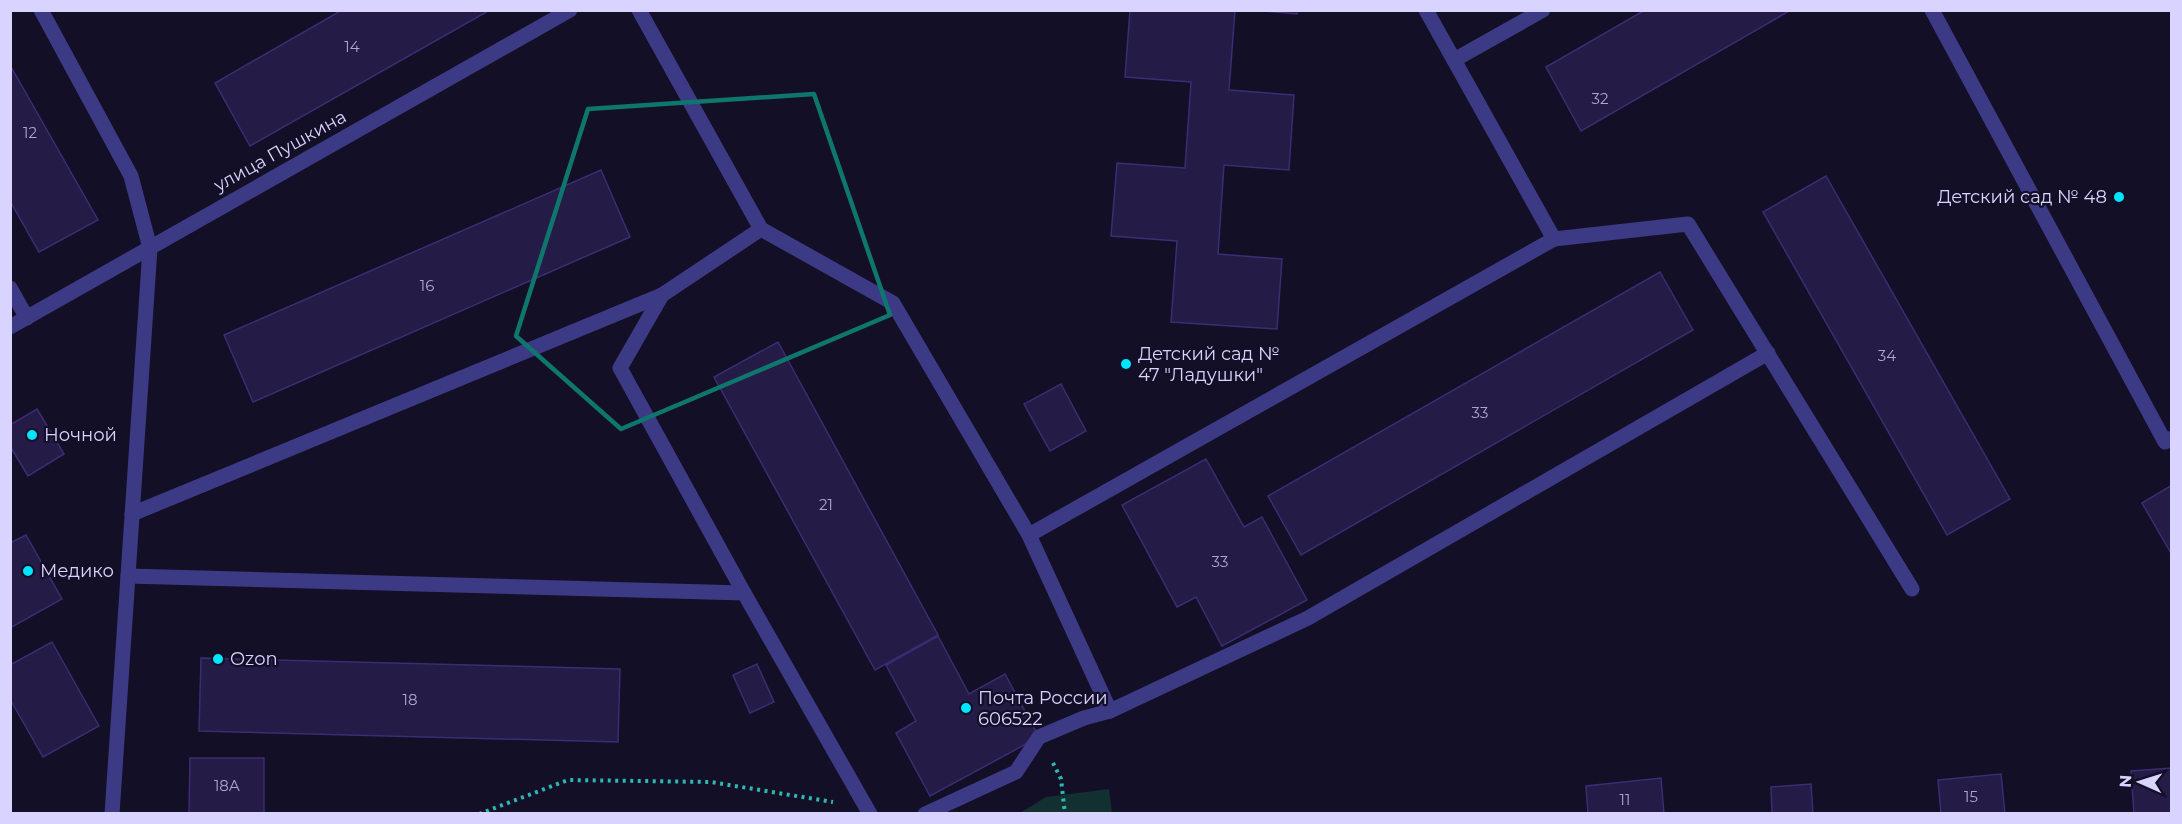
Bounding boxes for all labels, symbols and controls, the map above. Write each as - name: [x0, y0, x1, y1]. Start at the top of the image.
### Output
- house number: 14: [344, 37, 360, 56]
- house number: 32: [1592, 89, 1608, 108]
- street label: улица Пушкина: [209, 106, 350, 197]
- house number: 12: [23, 123, 37, 142]
- place label: Детский сад № 48: [1937, 186, 2107, 208]
- marker: Детский сад № 48: [2112, 190, 2126, 204]
- house number: 16: [420, 276, 434, 295]
- place label: Детский сад № 47 "Ладушки": [1138, 343, 1280, 386]
- house number: 34: [1878, 346, 1896, 365]
- marker: Детский сад № 47 "Ладушки": [1119, 357, 1133, 371]
- house number: 33: [1472, 403, 1488, 422]
- place label: Ночной: [44, 424, 117, 446]
- marker: Ночной: [25, 428, 39, 442]
- house number: 21: [819, 495, 833, 514]
- house number: 33: [1212, 552, 1228, 571]
- place label: Медико: [40, 560, 114, 582]
- marker: Медико: [21, 564, 35, 578]
- place label: Ozon: [230, 648, 278, 670]
- marker: Ozon: [211, 652, 225, 666]
- place label: Почта России 606522: [978, 687, 1108, 730]
- house number: 18: [403, 690, 418, 709]
- marker: Почта России 606522: [959, 701, 973, 715]
- north arrow: [2110, 752, 2170, 812]
- text: N: [2116, 774, 2135, 788]
- house number: 18А: [214, 776, 240, 795]
- house number: 15: [1964, 787, 1978, 806]
- house number: 11: [1620, 790, 1630, 809]

